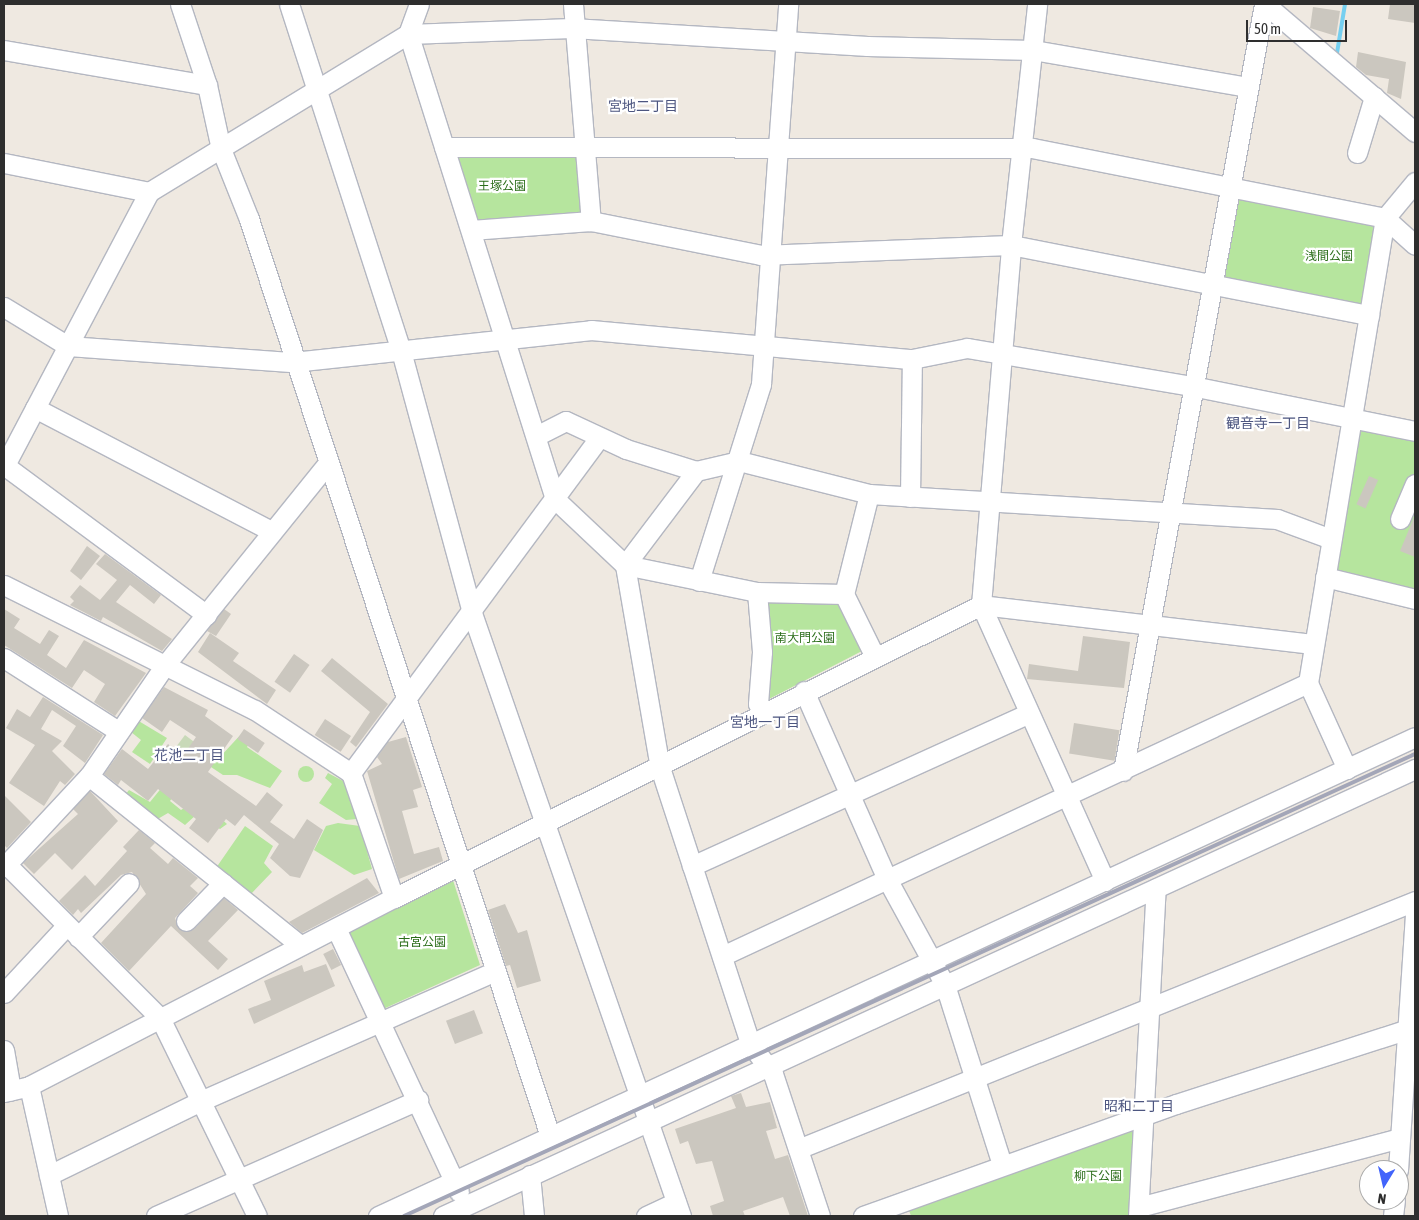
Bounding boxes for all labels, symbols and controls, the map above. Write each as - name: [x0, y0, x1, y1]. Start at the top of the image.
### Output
- scale bar: [1249, 10, 1350, 42]
- text: 50 m: [1254, 20, 1281, 37]
- district label: 宮地二丁目: [608, 98, 678, 114]
- park label: 王塚公園: [478, 180, 526, 194]
- park label: 浅間公園: [1305, 250, 1353, 264]
- district label: 観音寺一丁目: [1226, 415, 1310, 431]
- park label: 南大門公園: [775, 632, 835, 646]
- district label: 宮地一丁目: [730, 714, 800, 730]
- district label: 花池二丁目: [154, 747, 224, 763]
- park label: 古宮公園: [398, 936, 446, 950]
- district label: 昭和二丁目: [1104, 1098, 1174, 1114]
- north arrow: [1359, 1160, 1409, 1210]
- park label: 柳下公園: [1074, 1170, 1122, 1184]
- text: N: [1376, 1190, 1387, 1207]

